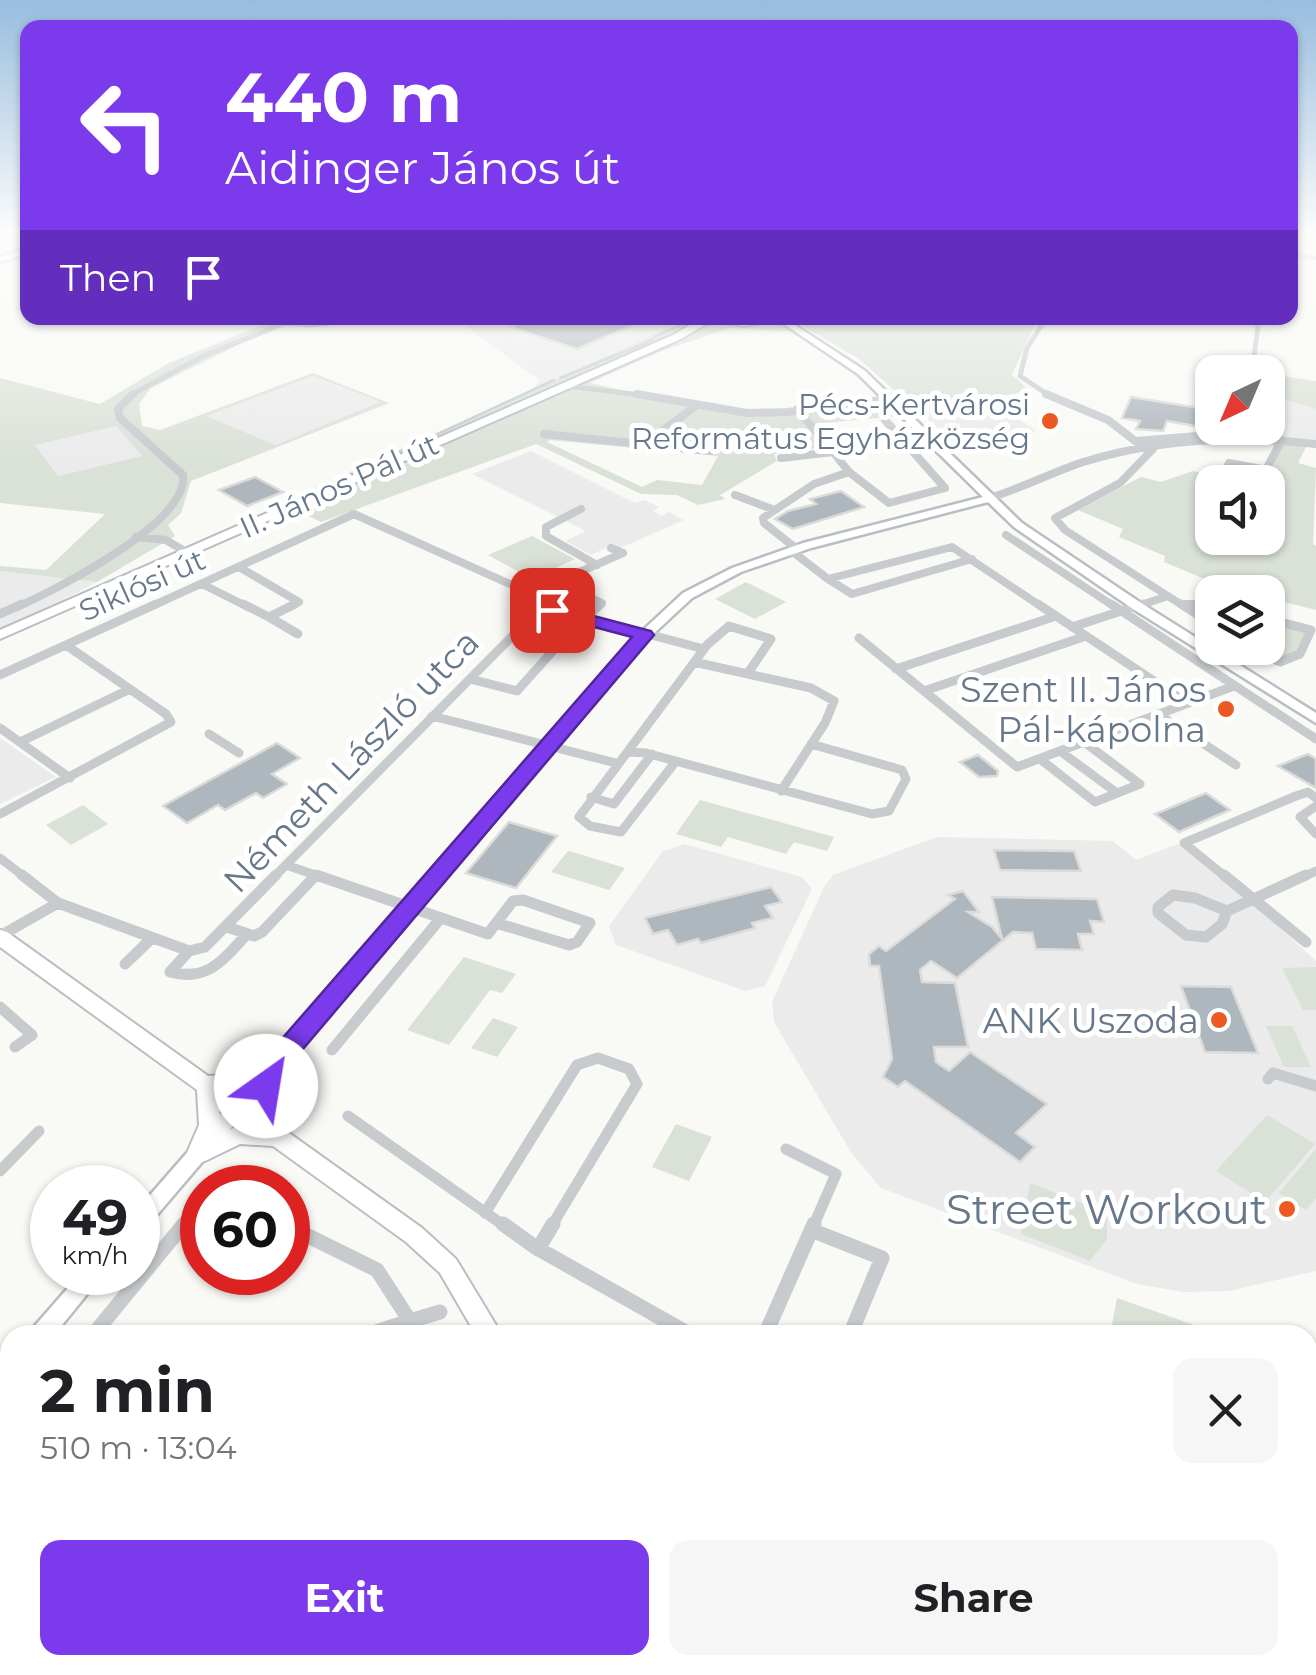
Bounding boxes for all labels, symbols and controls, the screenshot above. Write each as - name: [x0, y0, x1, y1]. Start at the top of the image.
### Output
- text: 440 m: [225, 54, 462, 140]
- icon: left: [60, 60, 190, 190]
- text: Aidinger János út: [225, 140, 620, 195]
- icon: arrive: [176, 250, 231, 305]
- text: Then: [60, 254, 156, 301]
- north arrow: [1195, 355, 1285, 445]
- map controls: [1195, 355, 1285, 665]
- place label: Pécs-Kertvárosi Református Egyházközség: [631, 386, 1030, 457]
- marker: Pécs-Kertvárosi Református Egyházközség: [1039, 410, 1061, 432]
- street label: II. János Pál út: [234, 426, 444, 546]
- button: sound: [1195, 465, 1285, 555]
- street label: Siklósi út: [73, 541, 211, 629]
- pin: [510, 568, 595, 653]
- button: layers: [1195, 575, 1285, 665]
- icon: arrive: [525, 583, 580, 638]
- street label: Németh László utca: [214, 621, 488, 901]
- place label: Szent II. János Pál-kápolna: [960, 668, 1206, 751]
- marker: Szent II. János Pál-kápolna: [1215, 698, 1237, 720]
- place label: ANK Uszoda: [983, 999, 1199, 1042]
- marker: ANK Uszoda: [1208, 1009, 1230, 1031]
- position arrow: [214, 1034, 318, 1138]
- speed limit sign: 60: [180, 1165, 310, 1295]
- place label: Street Workout: [946, 1183, 1267, 1235]
- text: 49: [62, 1187, 128, 1248]
- marker: Street Workout: [1276, 1198, 1298, 1220]
- text: km/h: [62, 1240, 128, 1270]
- text: 2 min: [40, 1354, 215, 1427]
- button: close: [1173, 1358, 1278, 1463]
- text: 510 m · 13:04: [40, 1428, 237, 1467]
- button: Exit: [40, 1540, 649, 1655]
- button: Share: [669, 1540, 1278, 1655]

